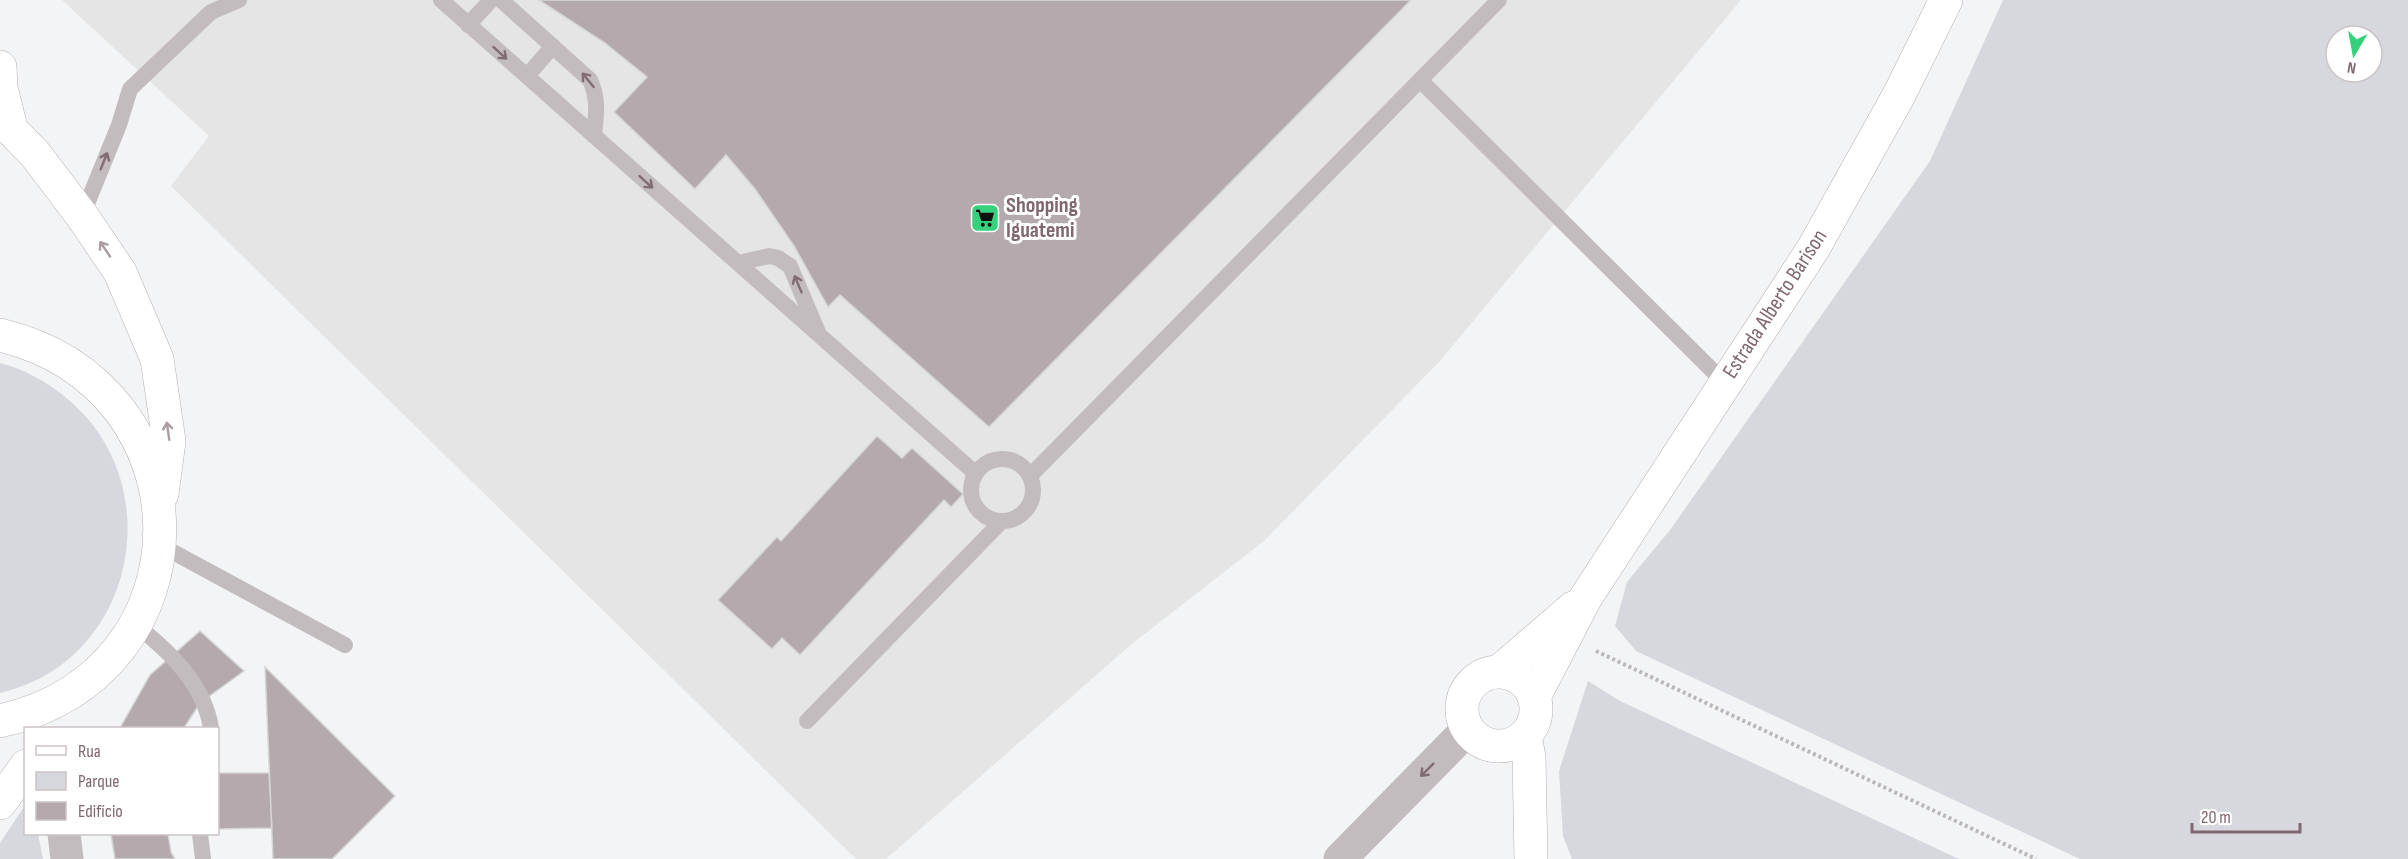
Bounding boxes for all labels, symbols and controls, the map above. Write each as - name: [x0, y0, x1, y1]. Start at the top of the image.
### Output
- north arrow: [2324, 24, 2384, 84]
- one-way arrow: [492, 46, 507, 60]
- text: N: [2346, 57, 2358, 77]
- one-way arrow: [581, 72, 594, 88]
- one-way arrow: [99, 153, 110, 171]
- one-way arrow: [638, 175, 653, 189]
- place label: Shopping Iguatemi: [1006, 192, 1078, 244]
- supermarket icon: Shopping Iguatemi: [969, 202, 1001, 234]
- street label: Estrada Alberto Barison: [1717, 225, 1833, 383]
- one-way arrow: [99, 241, 111, 258]
- one-way arrow: [792, 275, 803, 294]
- one-way arrow: [162, 421, 173, 441]
- legend: [24, 727, 219, 835]
- text: Rua: [78, 741, 101, 762]
- one-way arrow: [1420, 763, 1434, 778]
- text: Parque: [78, 771, 119, 792]
- scale bar: [2192, 796, 2300, 834]
- text: Edifício: [78, 801, 123, 822]
- text: 20 m: [2201, 807, 2231, 828]

